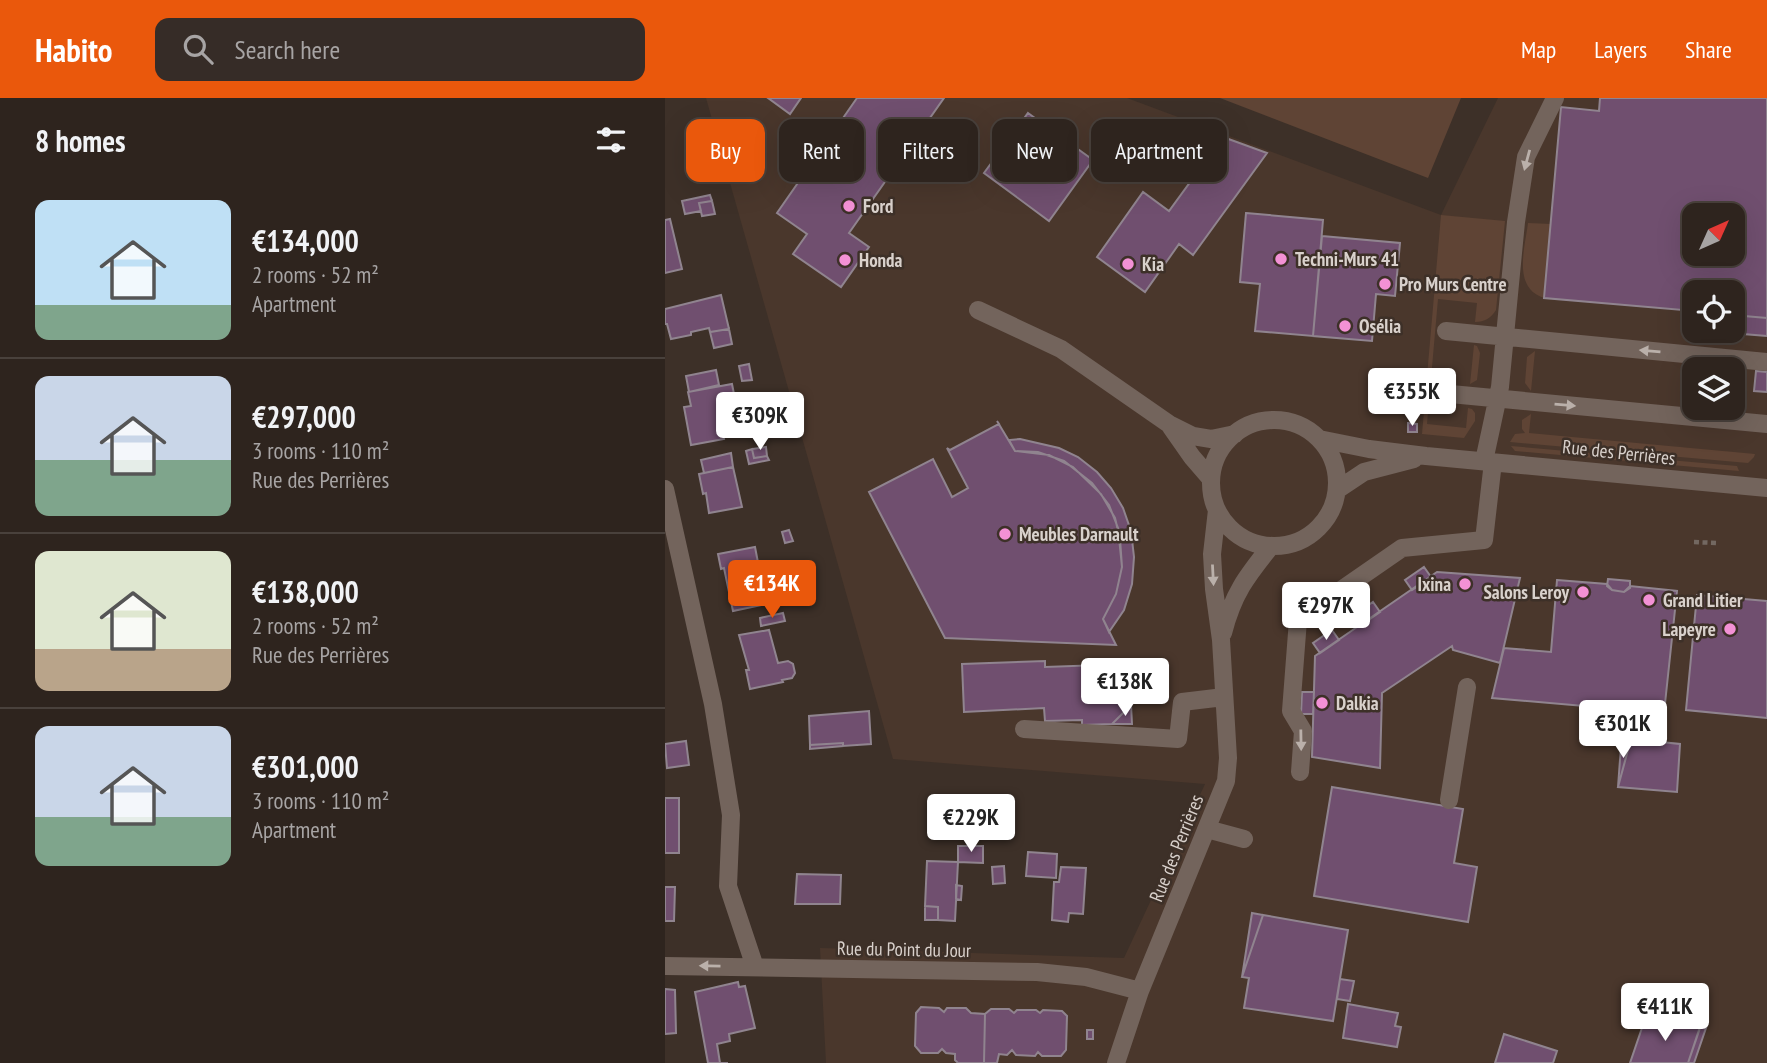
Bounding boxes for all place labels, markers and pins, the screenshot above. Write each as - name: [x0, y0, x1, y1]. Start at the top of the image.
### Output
- place label: Ford: [863, 194, 893, 218]
- marker: Ford: [841, 198, 857, 214]
- place label: Techni-Murs 41: [1295, 247, 1399, 271]
- place label: Honda: [859, 248, 903, 272]
- marker: Techni-Murs 41: [1273, 251, 1289, 267]
- marker: Honda: [837, 252, 853, 268]
- place label: Kia: [1142, 252, 1164, 276]
- marker: Kia: [1120, 256, 1136, 272]
- place label: Pro Murs Centre: [1399, 272, 1507, 296]
- marker: Pro Murs Centre: [1377, 276, 1393, 292]
- place label: Osélia: [1359, 314, 1401, 338]
- marker: Osélia: [1337, 318, 1353, 334]
- pin: €355K: [1363, 368, 1461, 428]
- pin: €309K: [711, 392, 809, 452]
- place label: Meubles Darnault: [1019, 522, 1139, 546]
- marker: Meubles Darnault: [997, 526, 1013, 542]
- pin: €134K: [723, 560, 821, 620]
- place label: Ixina: [1417, 572, 1451, 596]
- marker: Ixina: [1457, 576, 1473, 592]
- place label: Salons Leroy: [1484, 580, 1569, 604]
- pin: €297K: [1277, 582, 1375, 642]
- marker: Salons Leroy: [1575, 584, 1591, 600]
- place label: Grand Litier: [1663, 588, 1743, 612]
- marker: Grand Litier: [1641, 592, 1657, 608]
- place label: Lapeyre: [1662, 617, 1716, 641]
- marker: Lapeyre: [1722, 621, 1738, 637]
- pin: €138K: [1076, 658, 1174, 718]
- place label: Dalkia: [1336, 691, 1379, 715]
- marker: Dalkia: [1314, 695, 1330, 711]
- pin: €301K: [1574, 700, 1672, 760]
- pin: €229K: [922, 794, 1020, 854]
- pin: €411K: [1616, 984, 1714, 1043]

